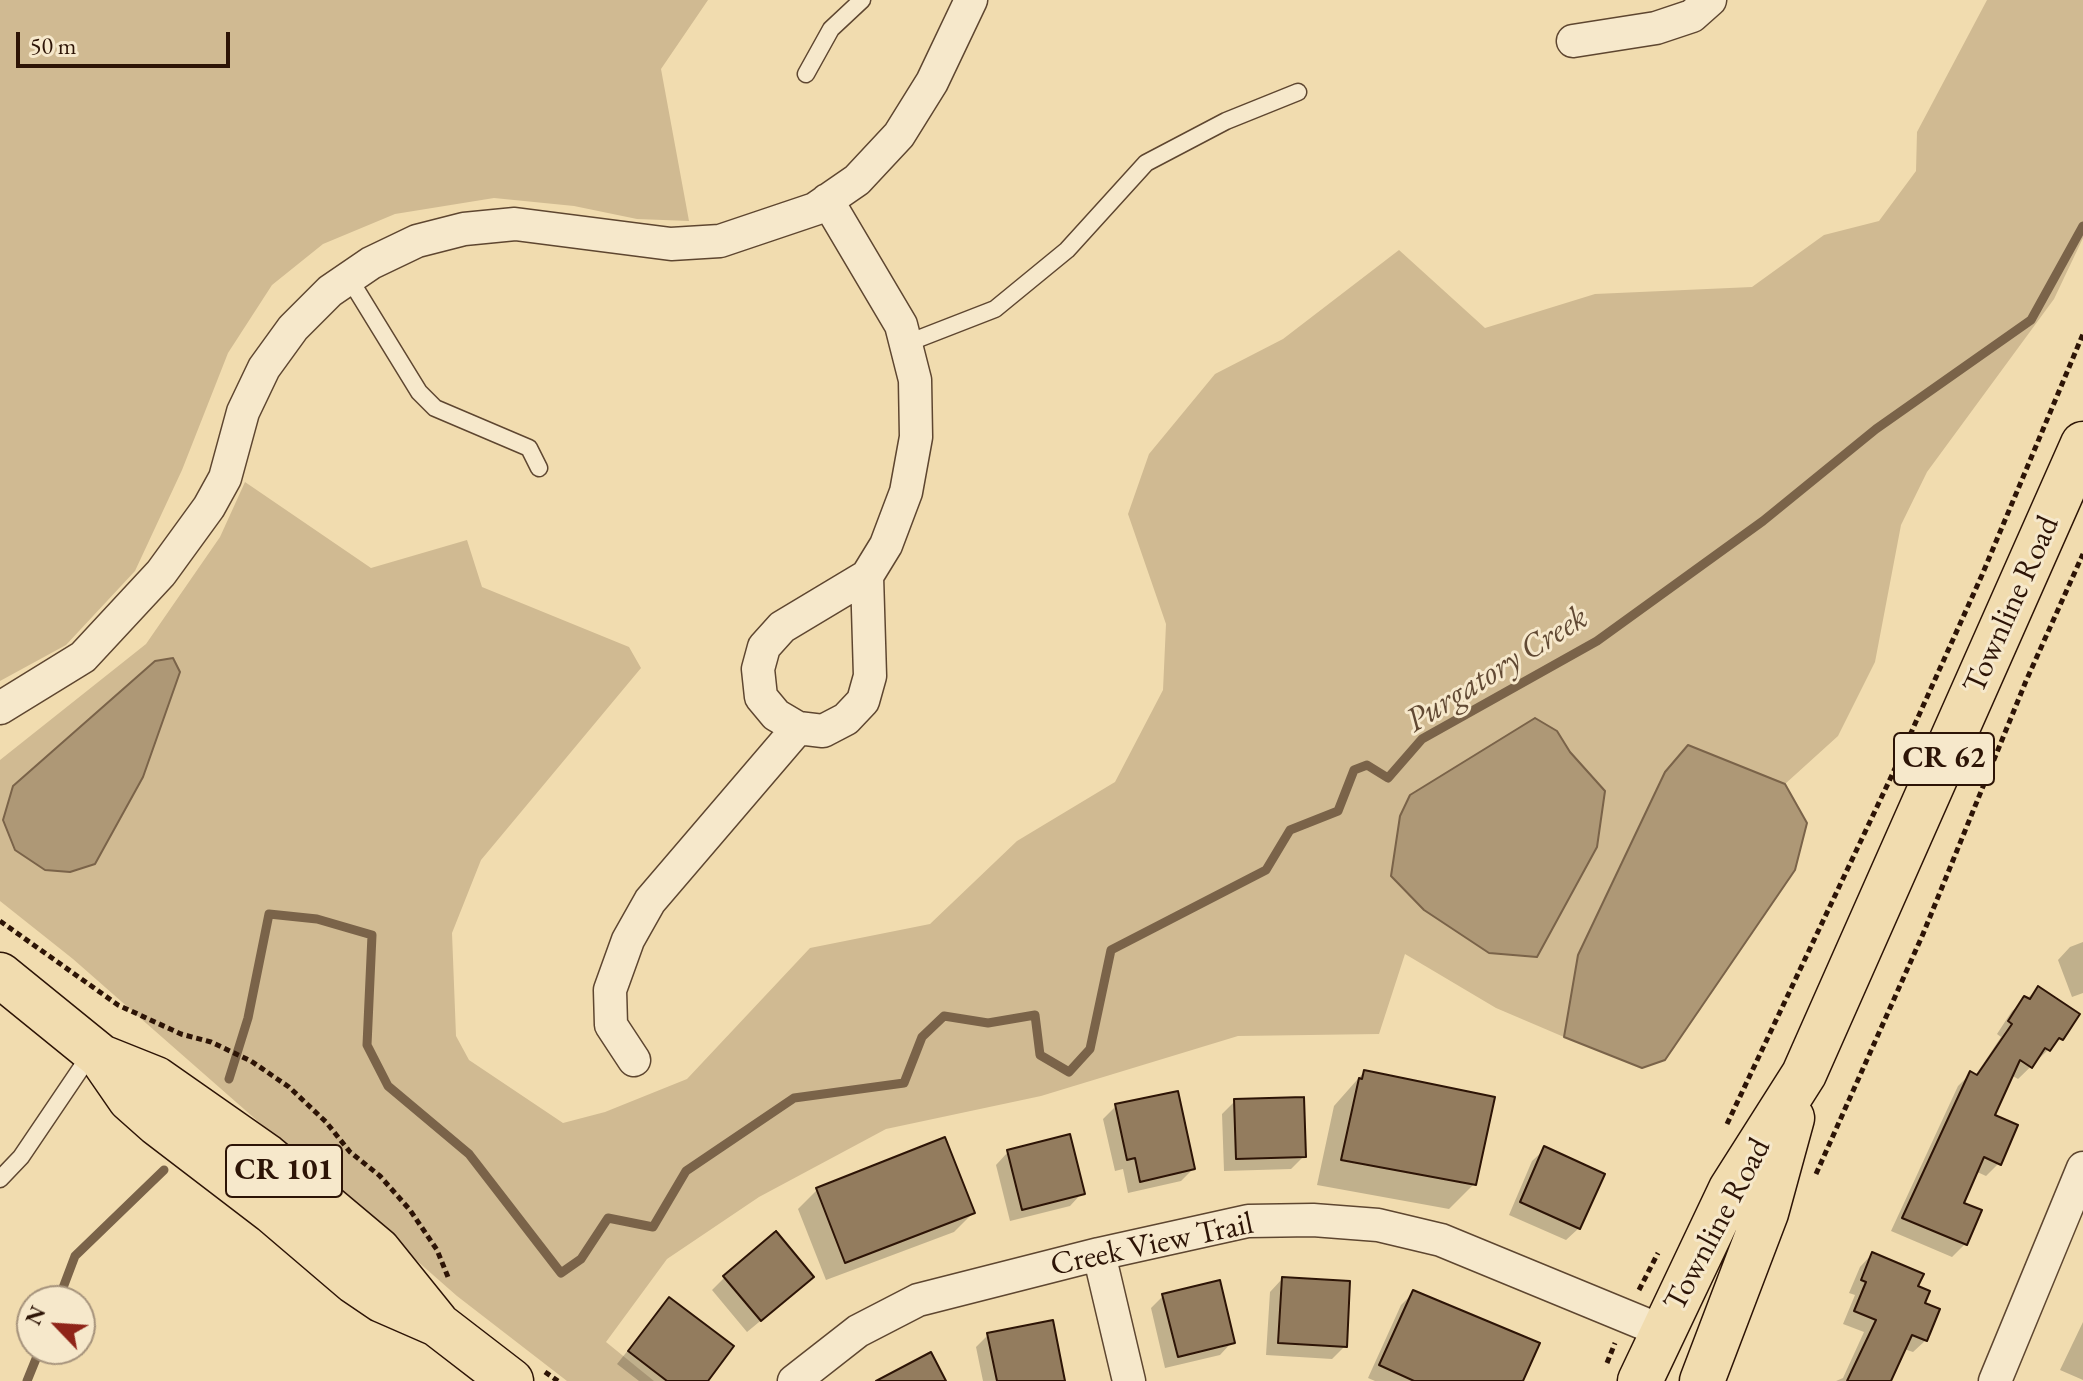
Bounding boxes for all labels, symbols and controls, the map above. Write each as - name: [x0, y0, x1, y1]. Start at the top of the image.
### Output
- scale bar: [20, 16, 234, 66]
- text: 50 m: [30, 30, 77, 61]
- street label: Townline Road: [1956, 510, 2068, 700]
- water label: Purgatory Creek: [1398, 598, 1596, 742]
- road number: CR 62: [1894, 733, 1994, 785]
- street label: Townline Road: [1656, 1132, 1780, 1318]
- road number: CR 101: [226, 1145, 342, 1197]
- street label: Creek View Trail: [1047, 1205, 1257, 1285]
- north arrow: [16, 1285, 96, 1365]
- text: N: [19, 1301, 53, 1330]

